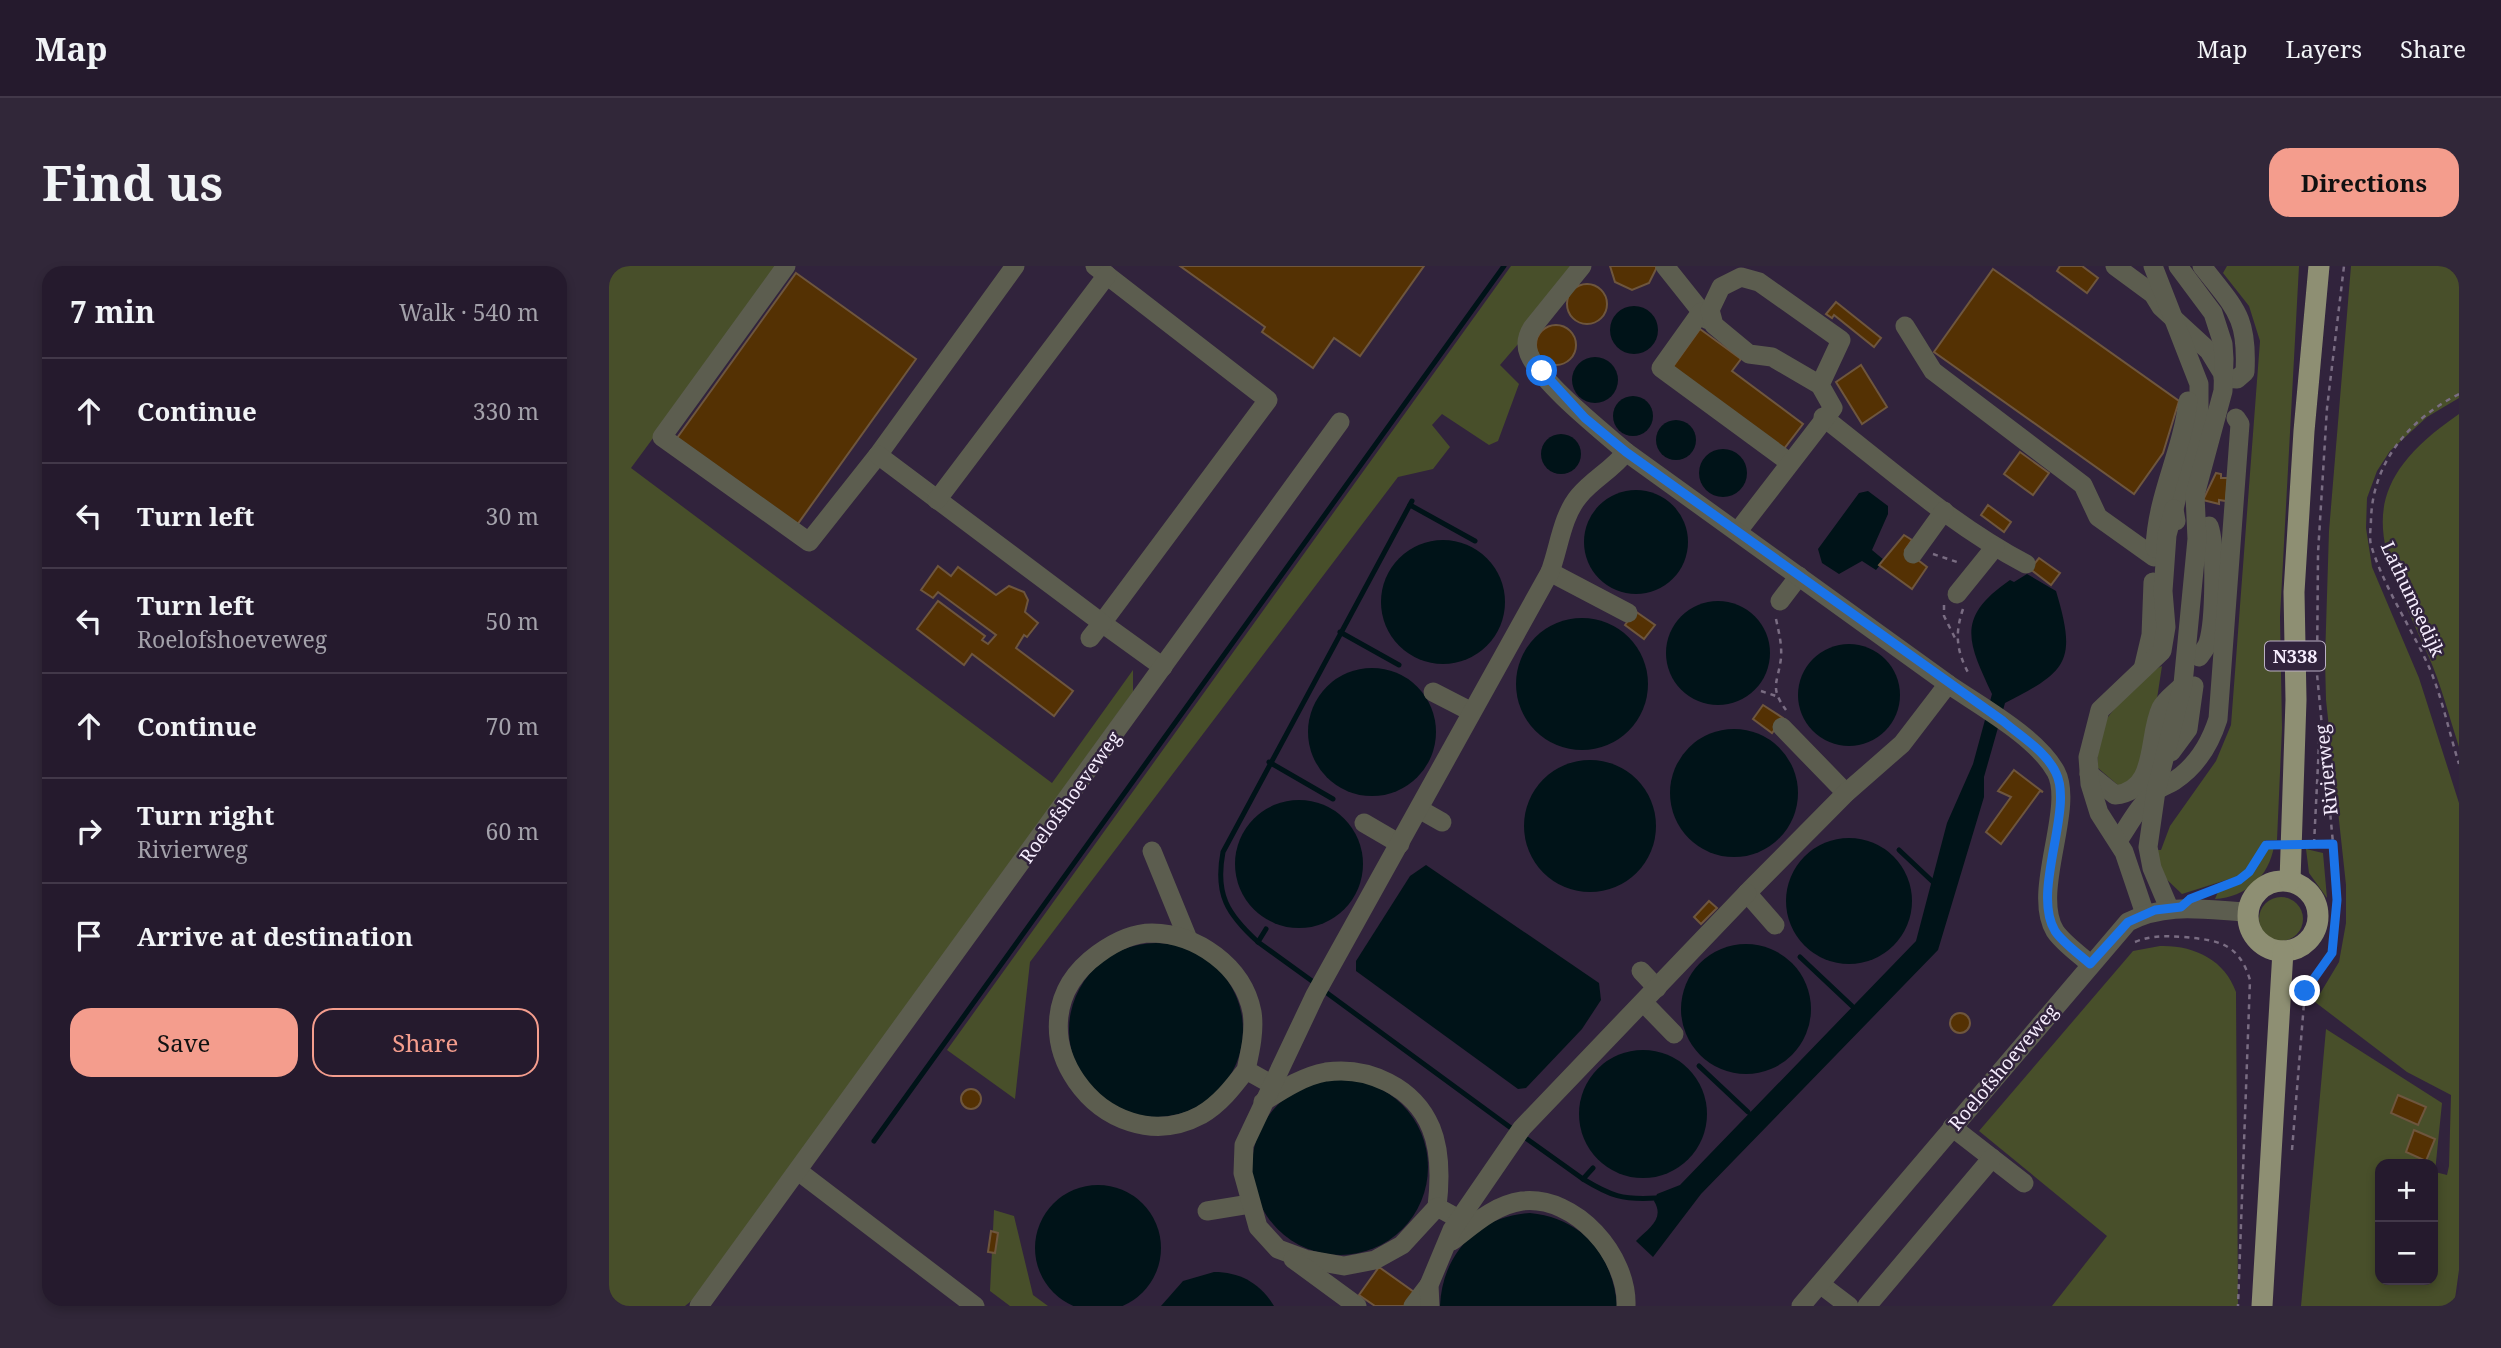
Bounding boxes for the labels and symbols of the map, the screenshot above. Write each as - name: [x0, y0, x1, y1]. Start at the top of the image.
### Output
- route start: [1526, 355, 1557, 386]
- street label: Lathumsedijk: [2375, 537, 2451, 662]
- road number: N338: [2265, 642, 2325, 670]
- street label: Rivierweg: [2308, 723, 2344, 817]
- street label: Roelofshoeveweg: [1013, 726, 1127, 868]
- route end: [2289, 975, 2320, 1006]
- street label: Roelofshoeveweg: [1943, 998, 2063, 1136]

